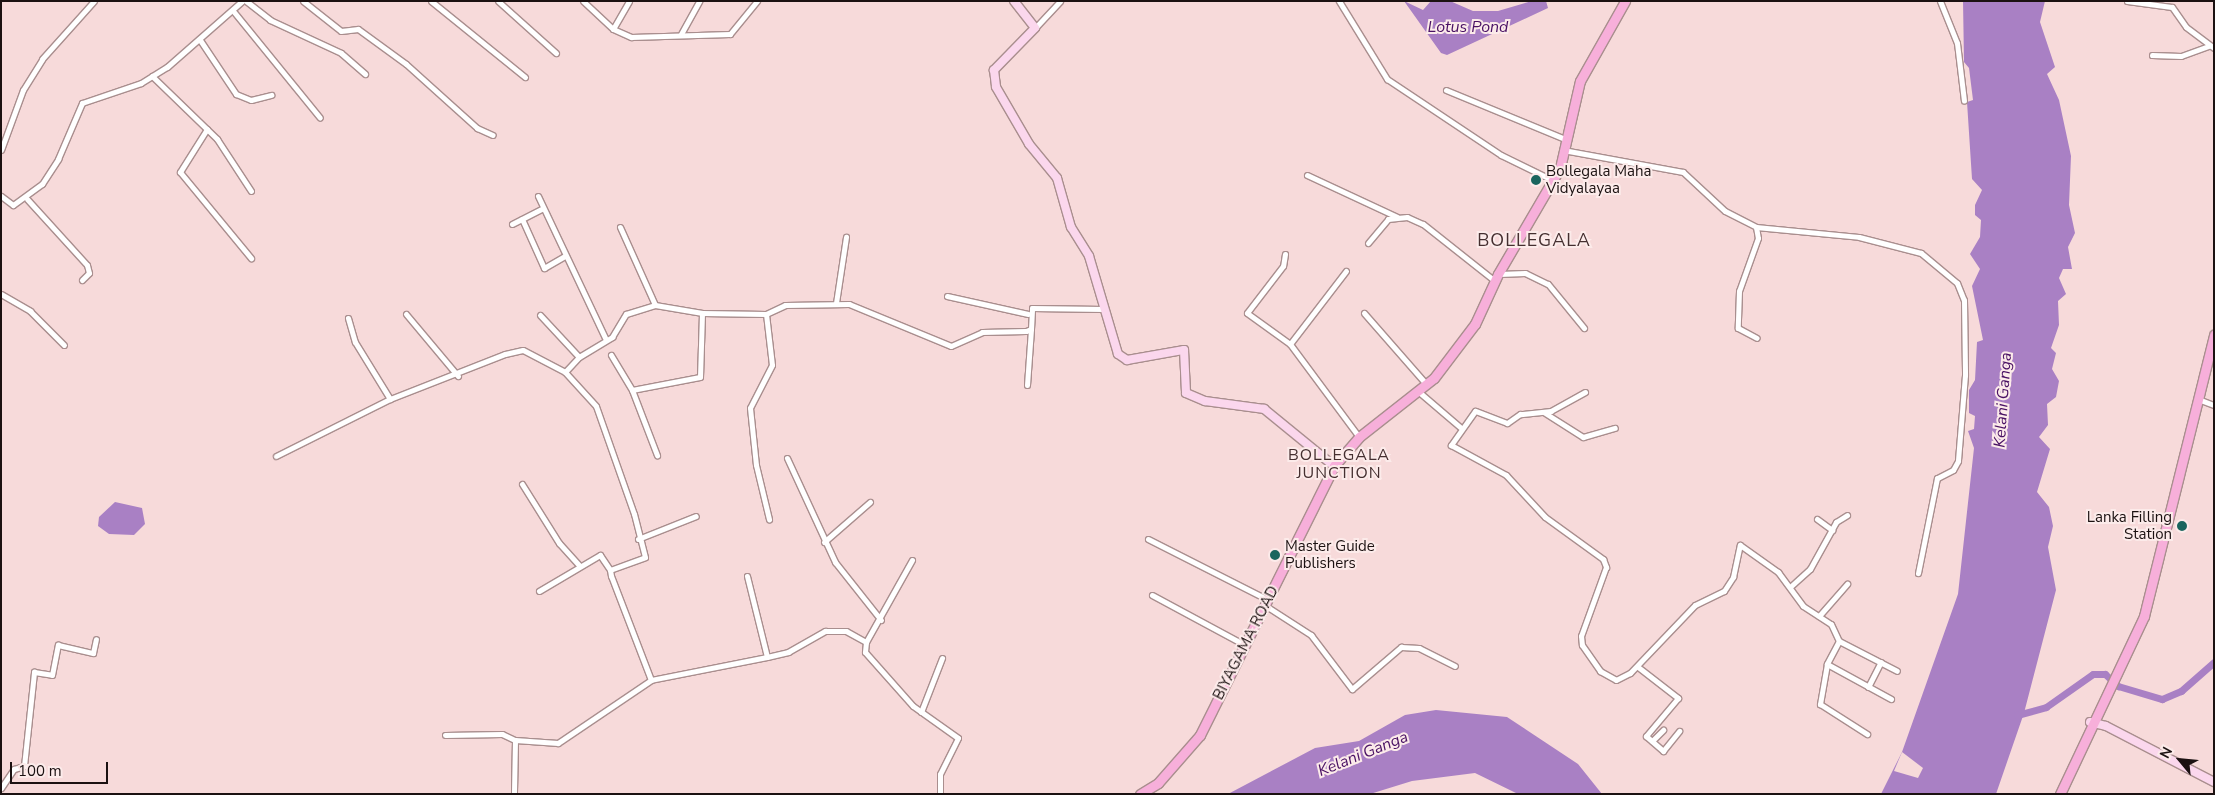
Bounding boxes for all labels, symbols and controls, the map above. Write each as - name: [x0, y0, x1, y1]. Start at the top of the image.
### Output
- water label: Lotus Pond: [1428, 17, 1508, 37]
- place label: Bollegala Maha Vidyalayaa: [1546, 162, 1651, 197]
- marker: Bollegala Maha Vidyalayaa: [1530, 174, 1542, 186]
- district label: BOLLEGALA: [1476, 229, 1592, 251]
- water label: Kelani Ganga: [1990, 352, 2016, 448]
- district label: BOLLEGALA JUNCTION: [1287, 445, 1391, 483]
- place label: Lanka Filling Station: [2087, 508, 2172, 543]
- marker: Lanka Filling Station: [2176, 520, 2188, 532]
- place label: Master Guide Publishers: [1285, 537, 1375, 572]
- marker: Master Guide Publishers: [1269, 549, 1281, 561]
- street label: BIYAGAMA ROAD: [1209, 583, 1283, 703]
- water label: Kelani Ganga: [1315, 727, 1411, 781]
- north arrow: [2155, 735, 2205, 785]
- text: N: [2155, 744, 2177, 762]
- scale bar: [12, 752, 110, 784]
- text: 100 m: [18, 761, 62, 781]

